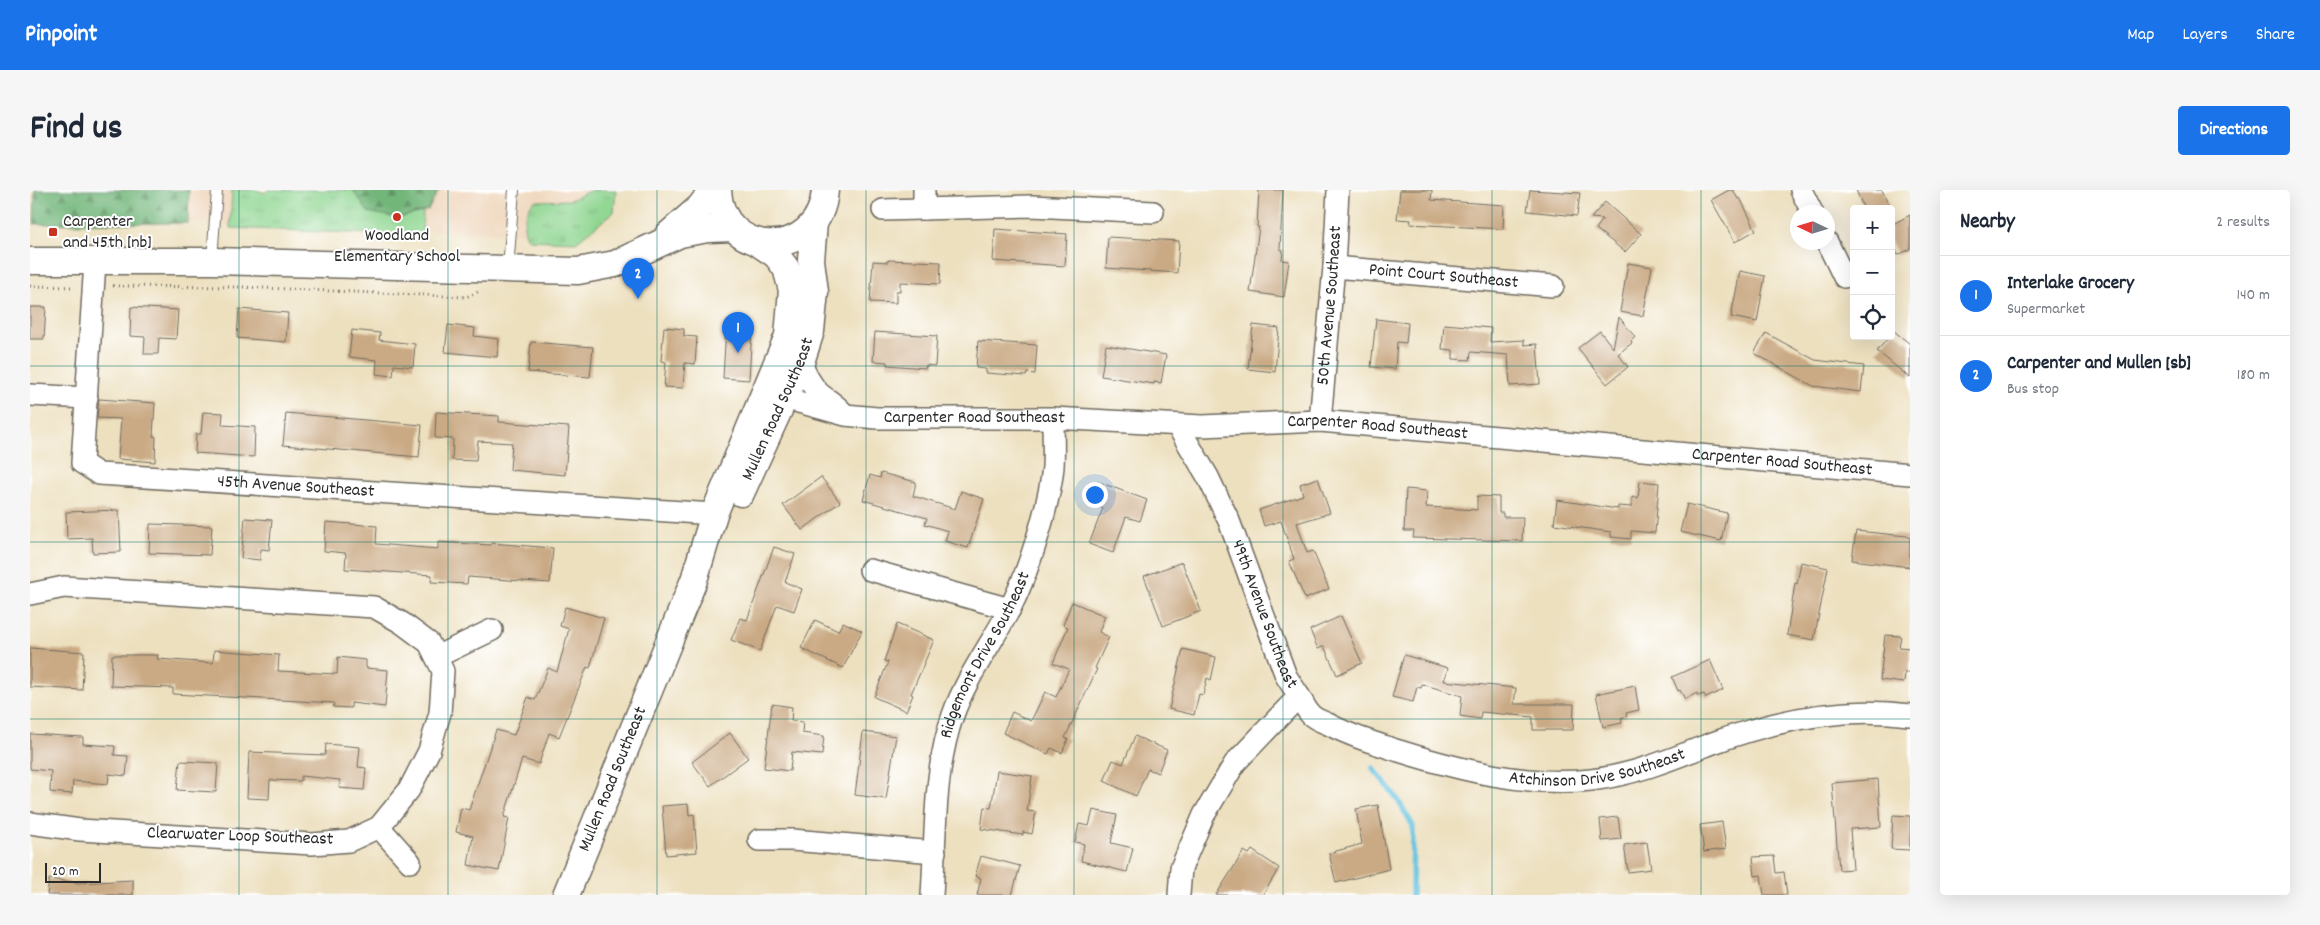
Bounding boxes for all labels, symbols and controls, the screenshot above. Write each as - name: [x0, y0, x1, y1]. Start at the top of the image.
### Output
- text: Pinpoint: [25, 18, 97, 52]
- text: Map: [2127, 23, 2154, 48]
- text: Layers: [2182, 23, 2228, 48]
- text: Share: [2256, 23, 2295, 48]
- text: Find us: [30, 105, 122, 155]
- button: Directions: [2178, 106, 2290, 155]
- north arrow: [1790, 205, 1835, 250]
- map controls: [1850, 205, 1895, 340]
- button: +: [1850, 205, 1895, 250]
- text: Nearby: [1960, 208, 2015, 238]
- place label: Carpenter and 45th [nb]: [63, 210, 152, 256]
- marker: Woodland Elementary School: [391, 211, 403, 223]
- text: 2 results: [2216, 211, 2270, 234]
- place label: Woodland Elementary School: [334, 224, 461, 270]
- street label: 50th Avenue Southeast: [1311, 225, 1349, 386]
- marker: Carpenter and 45th [nb]: [47, 226, 59, 238]
- button: −: [1850, 250, 1895, 295]
- pin: 2: [622, 258, 654, 299]
- street label: Point Court Southeast: [1368, 258, 1520, 295]
- text: Interlake Grocery: [2007, 271, 2134, 298]
- text: 1: [1974, 284, 1978, 307]
- text: 140 m: [2236, 284, 2270, 307]
- button: locate: [1850, 295, 1895, 340]
- text: Supermarket: [2007, 298, 2085, 321]
- pin: 1: [722, 312, 754, 353]
- street label: Mullen Road Southeast: [736, 334, 821, 485]
- text: Carpenter and Mullen [sb]: [2007, 351, 2191, 378]
- text: 2: [1973, 364, 1980, 387]
- text: 180 m: [2237, 364, 2270, 387]
- text: Bus stop: [2007, 378, 2059, 401]
- street label: Carpenter Road Southeast: [884, 405, 1066, 431]
- street label: Carpenter Road Southeast: [1287, 409, 1469, 447]
- street label: Carpenter Road Southeast: [1691, 442, 1874, 483]
- street label: 45th Avenue Southeast: [217, 469, 376, 504]
- your location: [1082, 482, 1108, 508]
- street label: 49th Avenue Southeast: [1225, 536, 1304, 694]
- street label: Ridgemont Drive Southeast: [934, 568, 1037, 741]
- street label: Mullen Road Southeast: [572, 703, 654, 855]
- street label: Atchinson Drive Southeast: [1507, 742, 1689, 794]
- street label: Clearwater Loop Southeast: [146, 821, 334, 853]
- scale bar: [45, 860, 101, 883]
- text: 20 m: [52, 862, 79, 882]

